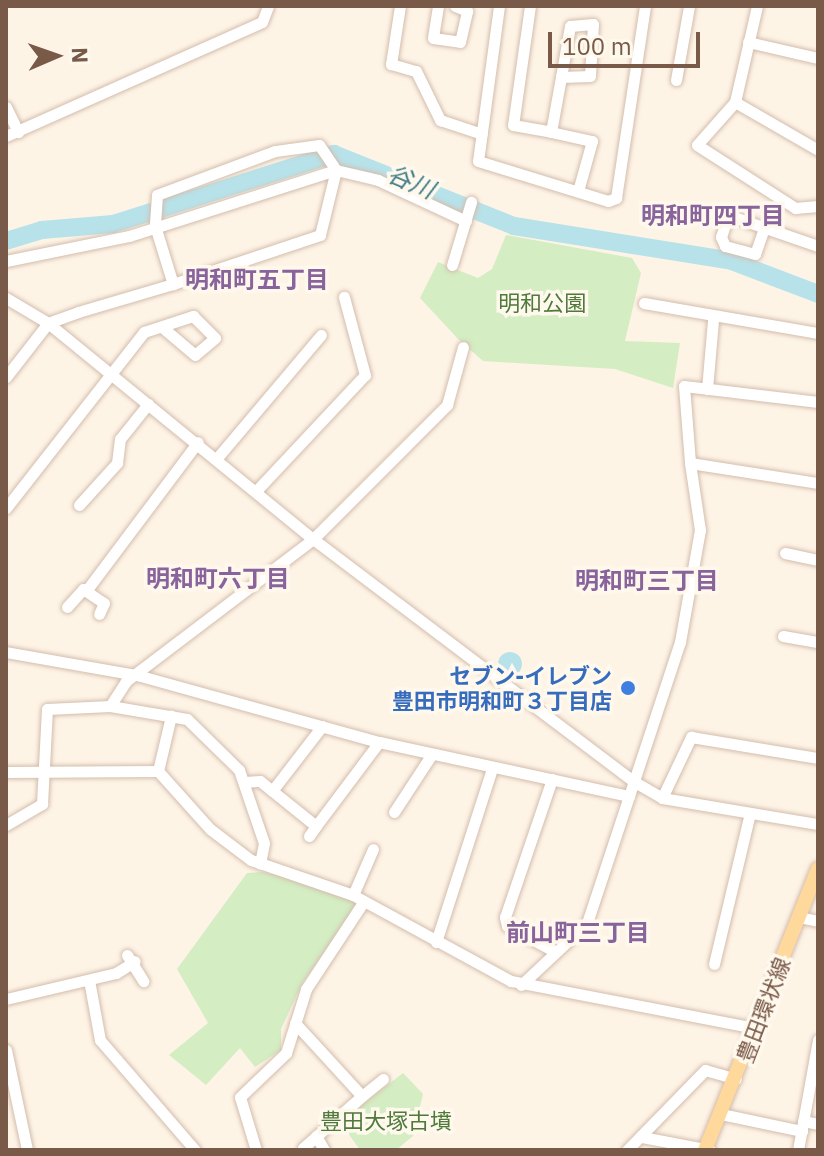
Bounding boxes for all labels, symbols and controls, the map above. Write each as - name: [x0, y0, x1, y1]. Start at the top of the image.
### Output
- north arrow: [16, 16, 96, 96]
- scale bar: [552, 16, 704, 66]
- text: 100 m: [562, 30, 632, 62]
- text: N: [66, 47, 95, 64]
- water label: 谷川: [383, 159, 439, 205]
- district label: 明和町四丁目: [641, 202, 785, 230]
- district label: 明和町五丁目: [185, 266, 329, 294]
- park label: 明和公園: [498, 290, 586, 316]
- district label: 明和町六丁目: [146, 565, 290, 593]
- district label: 明和町三丁目: [575, 567, 719, 595]
- place label: セブン-イレブン 豊田市明和町３丁目店: [392, 662, 612, 714]
- marker: セブン-イレブン 豊田市明和町３丁目店: [619, 679, 637, 697]
- district label: 前山町三丁目: [506, 919, 650, 947]
- street label: 豊田環状線: [731, 954, 795, 1066]
- park label: 豊田大塚古墳: [320, 1108, 452, 1134]

